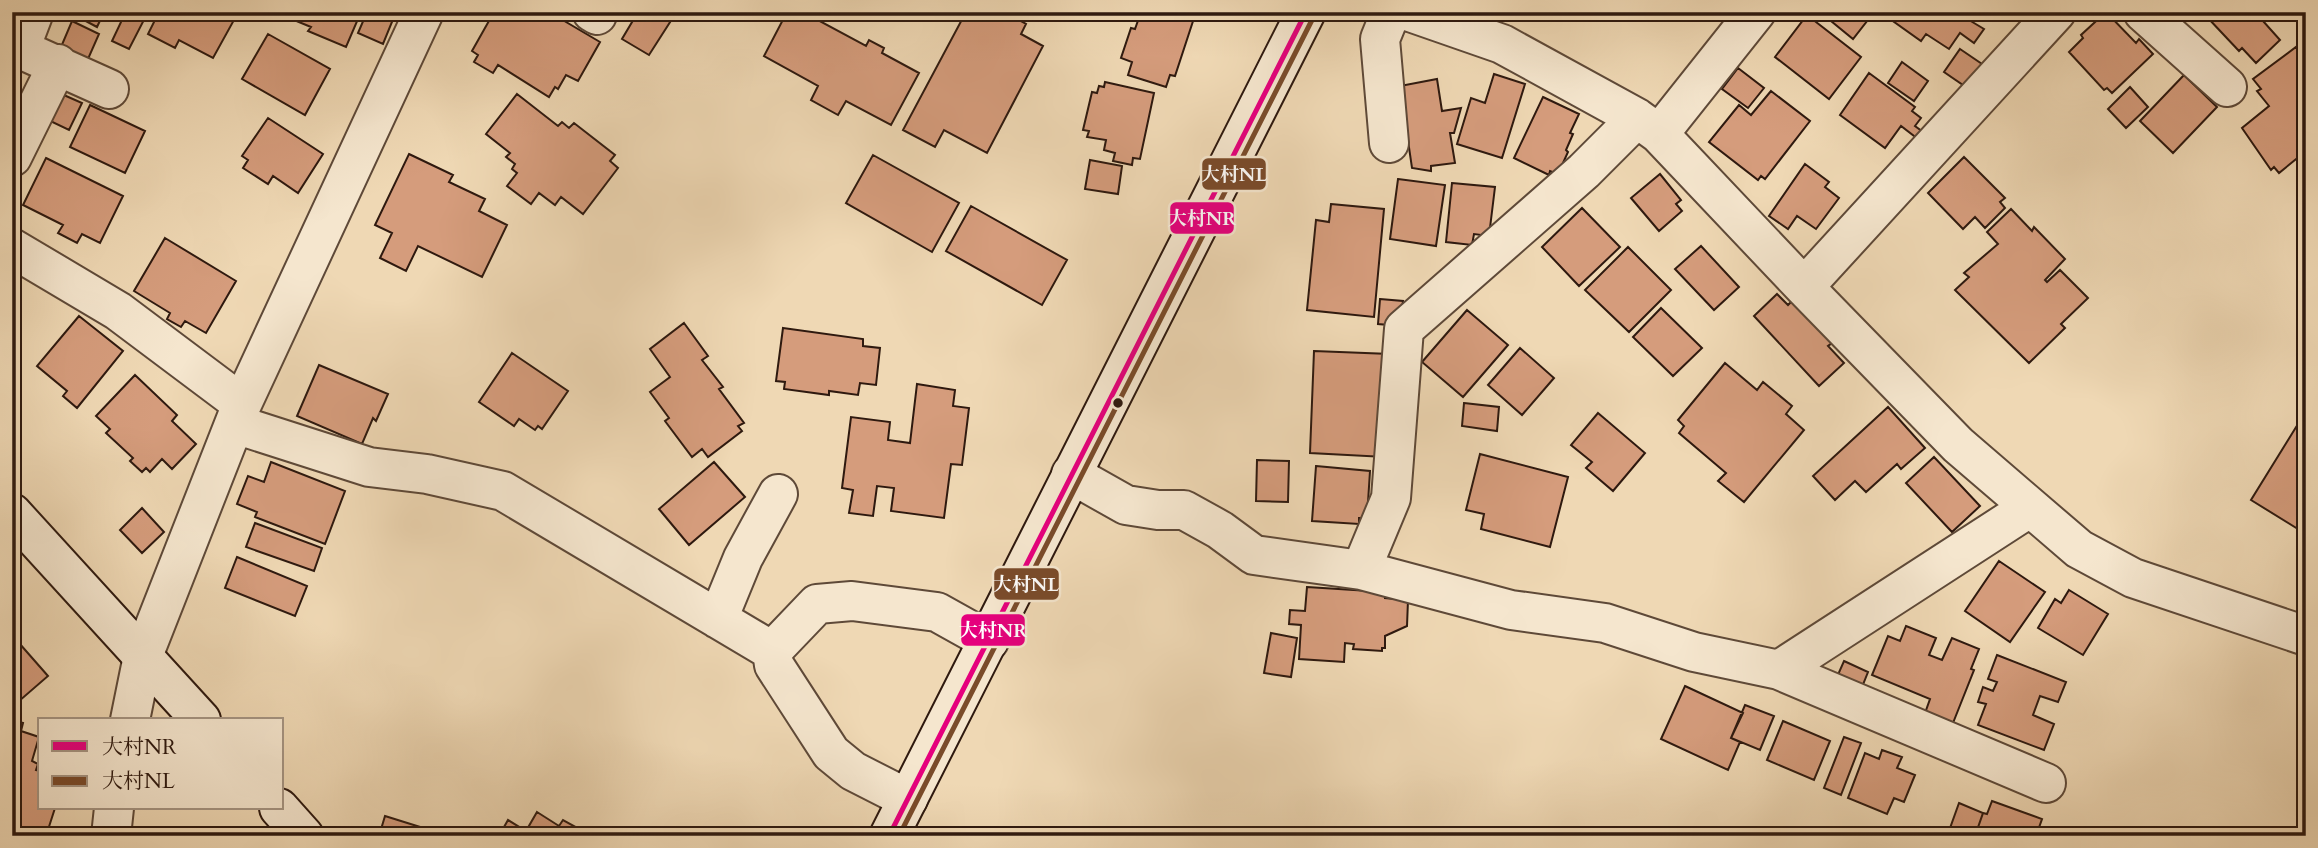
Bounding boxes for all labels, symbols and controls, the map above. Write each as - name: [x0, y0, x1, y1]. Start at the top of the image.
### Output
- line badge: 大村NL: [1201, 157, 1267, 191]
- text: 大村NL: [1201, 162, 1267, 188]
- line badge: 大村NR: [1169, 201, 1235, 235]
- text: 大村NR: [1168, 206, 1236, 232]
- unlabelled marker: [1111, 396, 1125, 410]
- line badge: 大村NL: [993, 567, 1060, 601]
- text: 大村NL: [993, 572, 1059, 598]
- line badge: 大村NR: [960, 613, 1026, 647]
- text: 大村NR: [959, 618, 1027, 644]
- legend: [38, 718, 284, 810]
- text: 大村NR: [102, 733, 177, 762]
- text: 大村NL: [102, 767, 175, 796]

